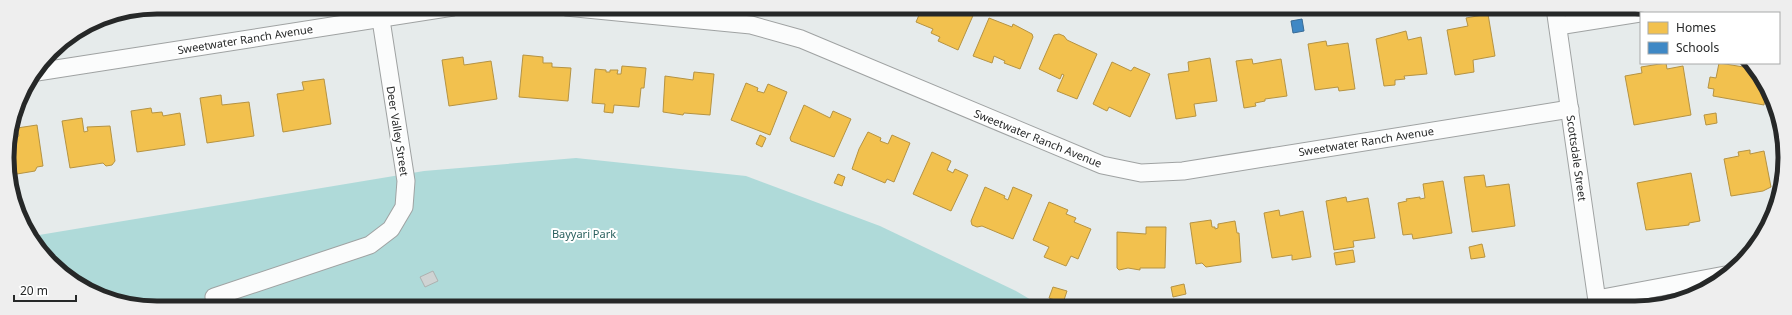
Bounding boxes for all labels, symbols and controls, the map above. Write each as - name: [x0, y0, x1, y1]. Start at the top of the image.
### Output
- legend: [1640, 12, 1780, 64]
- text: Homes: [1676, 19, 1716, 36]
- street label: Sweetwater Ranch Avenue: [176, 21, 314, 57]
- text: Schools: [1676, 39, 1719, 56]
- street label: Deer Valley Street: [383, 85, 413, 177]
- street label: Sweetwater Ranch Avenue: [972, 105, 1104, 171]
- street label: Scottsdale Street: [1564, 114, 1590, 202]
- street label: Sweetwater Ranch Avenue: [1297, 123, 1435, 159]
- park label: Bayyari Park: [552, 226, 616, 241]
- scale bar: [14, 277, 76, 303]
- text: 20 m: [20, 282, 48, 299]

